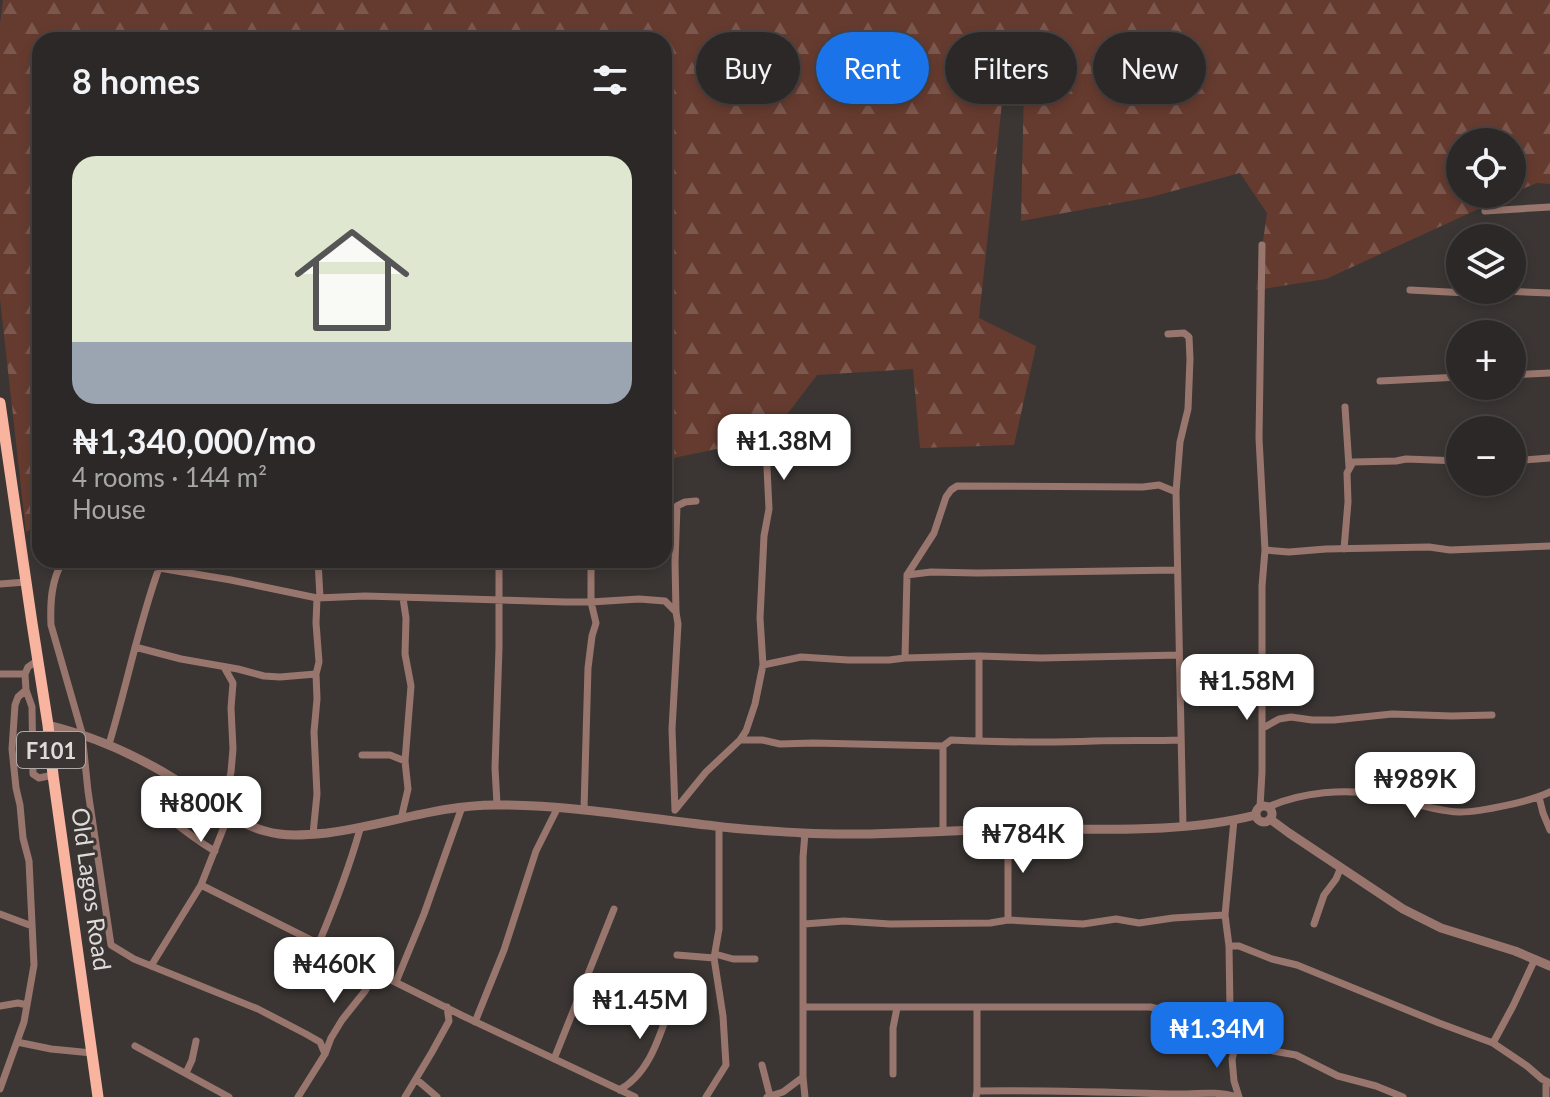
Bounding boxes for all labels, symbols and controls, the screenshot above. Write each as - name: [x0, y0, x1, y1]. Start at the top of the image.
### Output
- chip: Buy: [696, 32, 800, 104]
- chip: Rent: [816, 32, 929, 104]
- chip: Filters: [945, 32, 1077, 104]
- chip: New: [1093, 32, 1206, 104]
- icon: filters: [588, 58, 632, 102]
- text: 8 homes: [72, 60, 200, 101]
- map controls: [1446, 128, 1526, 496]
- button: locate: [1446, 128, 1526, 208]
- icon: home: [280, 208, 424, 352]
- button: layers: [1446, 224, 1526, 304]
- button: +: [1446, 320, 1526, 400]
- pin: ₦1.38M: [719, 414, 849, 482]
- button: −: [1446, 416, 1526, 496]
- text: ₦1,340,000/mo: [72, 420, 316, 461]
- text: ₦1.38M: [736, 424, 832, 456]
- text: 4 rooms · 144 m²: [72, 461, 267, 493]
- text: House: [72, 493, 146, 525]
- pin: ₦1.58M: [1182, 654, 1312, 722]
- text: ₦1.58M: [1199, 664, 1295, 696]
- road number: F101: [17, 732, 85, 768]
- pin: ₦989K: [1359, 752, 1471, 820]
- text: ₦989K: [1373, 762, 1457, 794]
- pin: ₦800K: [145, 776, 257, 844]
- text: ₦800K: [159, 786, 243, 818]
- street label: Old Lagos Road: [66, 806, 118, 972]
- pin: ₦784K: [967, 807, 1079, 875]
- text: ₦784K: [981, 817, 1065, 849]
- pin: ₦460K: [278, 937, 390, 1005]
- text: ₦460K: [292, 947, 376, 979]
- pin: ₦1.45M: [575, 973, 705, 1041]
- text: ₦1.45M: [592, 983, 688, 1015]
- pin: ₦1.34M: [1152, 1002, 1282, 1070]
- text: ₦1.34M: [1169, 1012, 1265, 1044]

